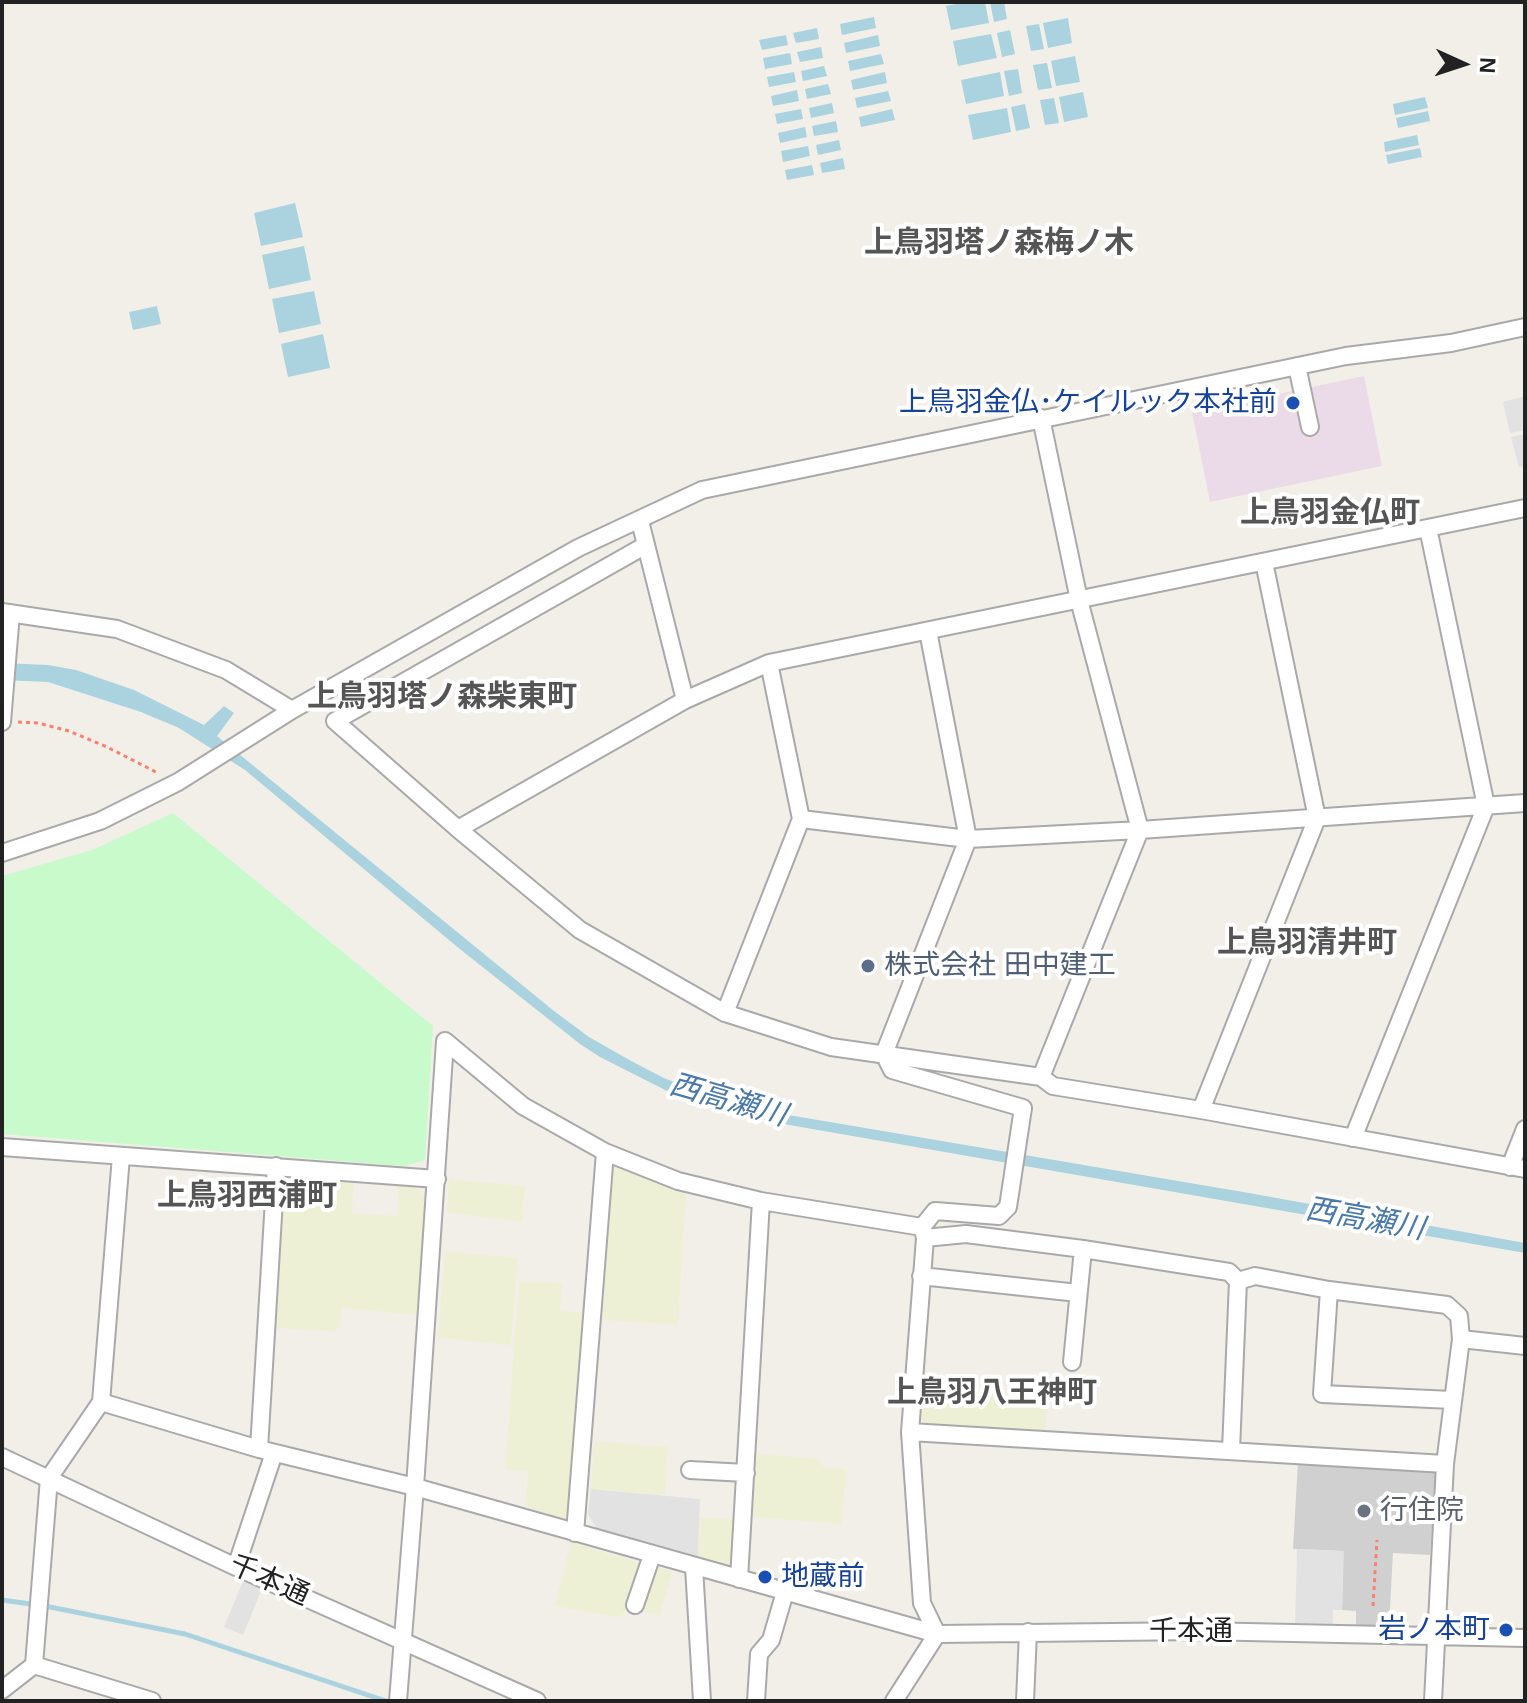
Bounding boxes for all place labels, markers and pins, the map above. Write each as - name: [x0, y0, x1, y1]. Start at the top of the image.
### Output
- place label: 上鳥羽金仏･ケイルック本社前: [899, 386, 1277, 420]
- marker: 上鳥羽金仏･ケイルック本社前: [1284, 394, 1302, 412]
- place label: 株式会社 田中建工: [884, 949, 1116, 983]
- marker: 株式会社 田中建工: [859, 957, 877, 975]
- place label: 行住院: [1380, 1494, 1464, 1528]
- marker: 行住院: [1355, 1502, 1373, 1520]
- place label: 地蔵前: [781, 1560, 865, 1594]
- marker: 地蔵前: [756, 1568, 774, 1586]
- place label: 岩ノ本町: [1378, 1613, 1490, 1647]
- marker: 岩ノ本町: [1497, 1621, 1515, 1639]

